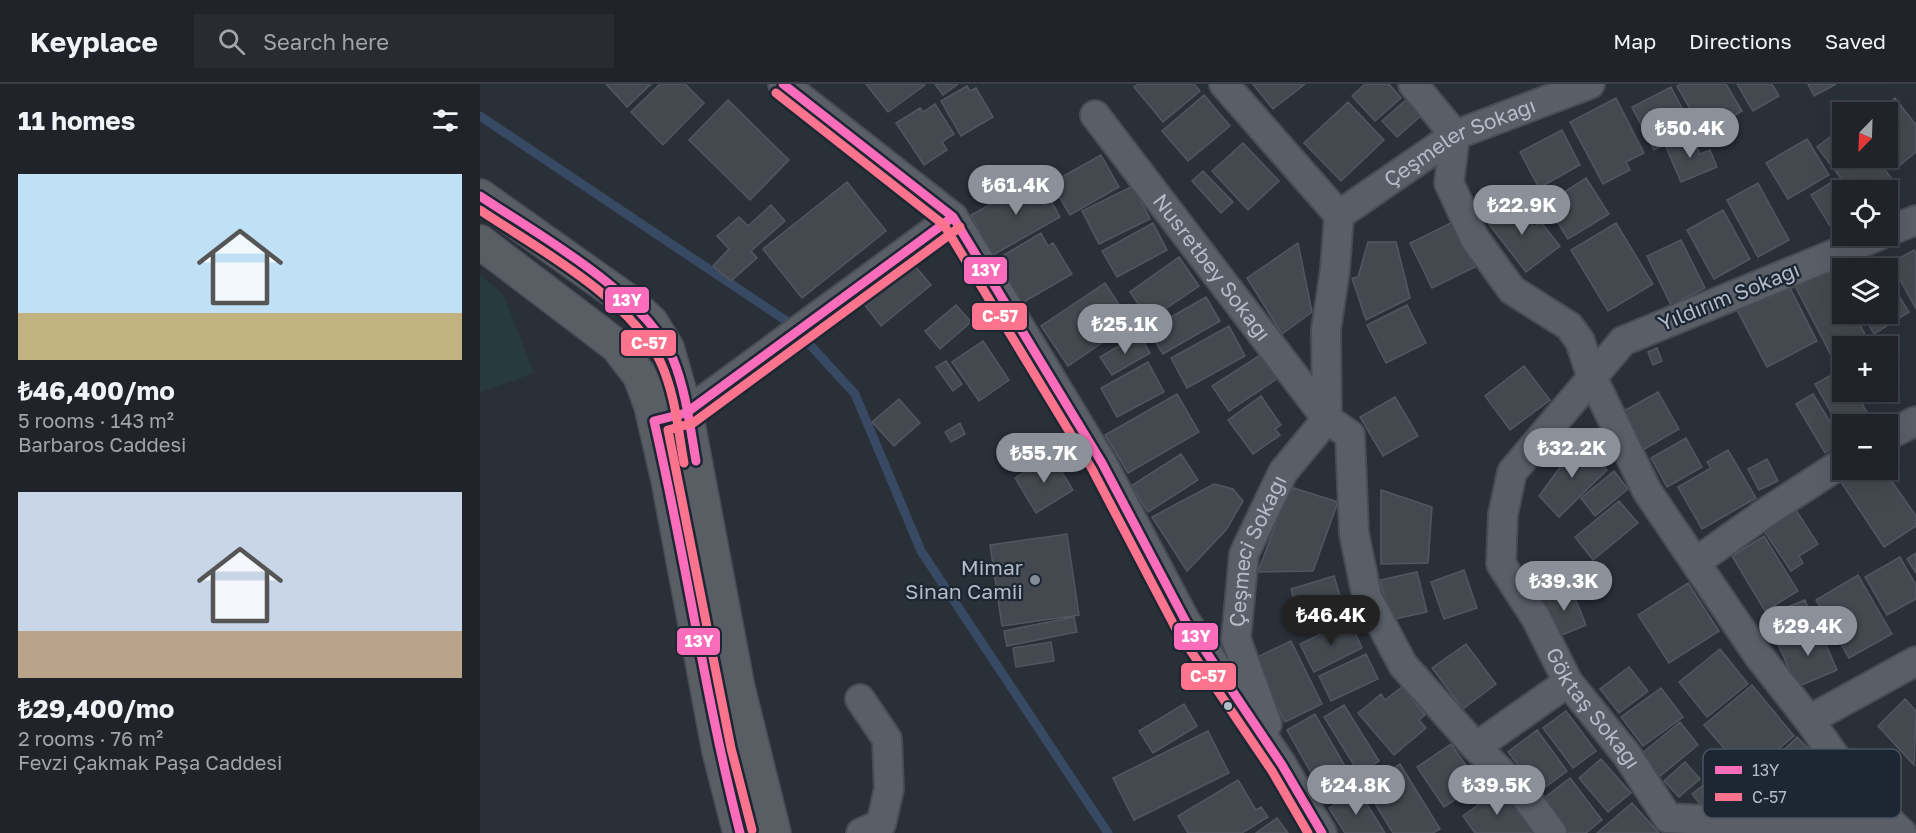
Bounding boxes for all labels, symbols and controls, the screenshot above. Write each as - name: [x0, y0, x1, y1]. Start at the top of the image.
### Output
- search box: [194, 14, 614, 68]
- text: Keyplace: [30, 25, 158, 58]
- icon: search: [215, 25, 248, 58]
- text: Search here: [263, 28, 389, 55]
- text: Map: [1613, 28, 1656, 54]
- text: Directions: [1689, 28, 1792, 54]
- text: Saved: [1825, 28, 1886, 54]
- street label: Çeşmeler Sokağı: [1379, 92, 1539, 192]
- north arrow: [1832, 102, 1898, 168]
- map controls: [1832, 102, 1898, 480]
- icon: filters: [429, 104, 462, 137]
- text: 11 homes: [18, 105, 135, 136]
- pin: ₺50.4K: [1641, 108, 1739, 159]
- text: ₺50.4K: [1655, 115, 1725, 139]
- pin: ₺61.4K: [967, 165, 1065, 216]
- text: ₺61.4K: [982, 172, 1050, 196]
- button: locate: [1832, 180, 1898, 246]
- pin: ₺22.9K: [1473, 185, 1571, 236]
- street label: Nusretbey Sokağı: [1148, 188, 1277, 346]
- text: ₺22.9K: [1487, 192, 1557, 216]
- icon: home: [186, 213, 294, 321]
- line badge: 13Y: [963, 256, 1008, 285]
- street label: Yıldırım Sokağı: [1654, 256, 1803, 336]
- button: layers: [1832, 258, 1898, 324]
- text: 13Y: [971, 260, 1001, 280]
- line badge: 13Y: [604, 286, 650, 314]
- text: 13Y: [612, 290, 642, 310]
- line badge: C-57: [971, 302, 1028, 331]
- pin: ₺25.1K: [1076, 304, 1174, 355]
- text: C-57: [982, 306, 1018, 326]
- text: ₺25.1K: [1091, 311, 1159, 335]
- line badge: C-57: [620, 329, 677, 357]
- text: C-57: [631, 333, 667, 353]
- button: +: [1832, 336, 1898, 402]
- text: ₺46,400/mo: [18, 375, 175, 406]
- text: 5 rooms · 143 m²: [18, 408, 174, 432]
- button: −: [1832, 414, 1898, 480]
- pin: ₺32.2K: [1523, 428, 1621, 479]
- text: Barbaros Caddesi: [18, 432, 186, 456]
- pin: ₺55.7K: [995, 433, 1093, 484]
- text: ₺32.2K: [1538, 435, 1606, 459]
- text: ₺55.7K: [1010, 440, 1078, 464]
- street label: Çeşmeci Sokağı: [1223, 471, 1292, 628]
- icon: home: [186, 531, 294, 639]
- place label: Mimar Sinan Camii: [905, 554, 1023, 604]
- pin: ₺39.3K: [1515, 561, 1613, 612]
- text: ₺39.3K: [1529, 568, 1599, 592]
- marker: Mimar Sinan Camii: [1028, 573, 1042, 587]
- pin: ₺46.4K: [1282, 595, 1380, 646]
- text: ₺46.4K: [1296, 602, 1366, 626]
- pin: ₺29.4K: [1759, 606, 1857, 657]
- text: ₺29.4K: [1773, 613, 1843, 637]
- line badge: 13Y: [1173, 622, 1219, 651]
- text: 13Y: [1181, 626, 1211, 646]
- line badge: 13Y: [676, 627, 721, 656]
- text: 13Y: [684, 631, 714, 651]
- street label: Göktaş Sokağı: [1541, 643, 1646, 773]
- line badge: C-57: [1180, 662, 1237, 691]
- text: C-57: [1190, 666, 1226, 686]
- text: ₺29,400/mo: [18, 693, 174, 724]
- unlabelled marker: [1222, 700, 1234, 712]
- text: 2 rooms · 76 m²: [18, 726, 163, 750]
- legend: [1703, 749, 1901, 818]
- text: Fevzi Çakmak Paşa Caddesi: [18, 750, 282, 774]
- text: 13Y: [1752, 760, 1780, 780]
- pin: ₺24.8K: [1307, 765, 1405, 816]
- pin: ₺39.5K: [1448, 765, 1546, 816]
- text: ₺24.8K: [1321, 772, 1391, 796]
- text: ₺39.5K: [1462, 772, 1532, 796]
- text: C-57: [1752, 787, 1787, 807]

